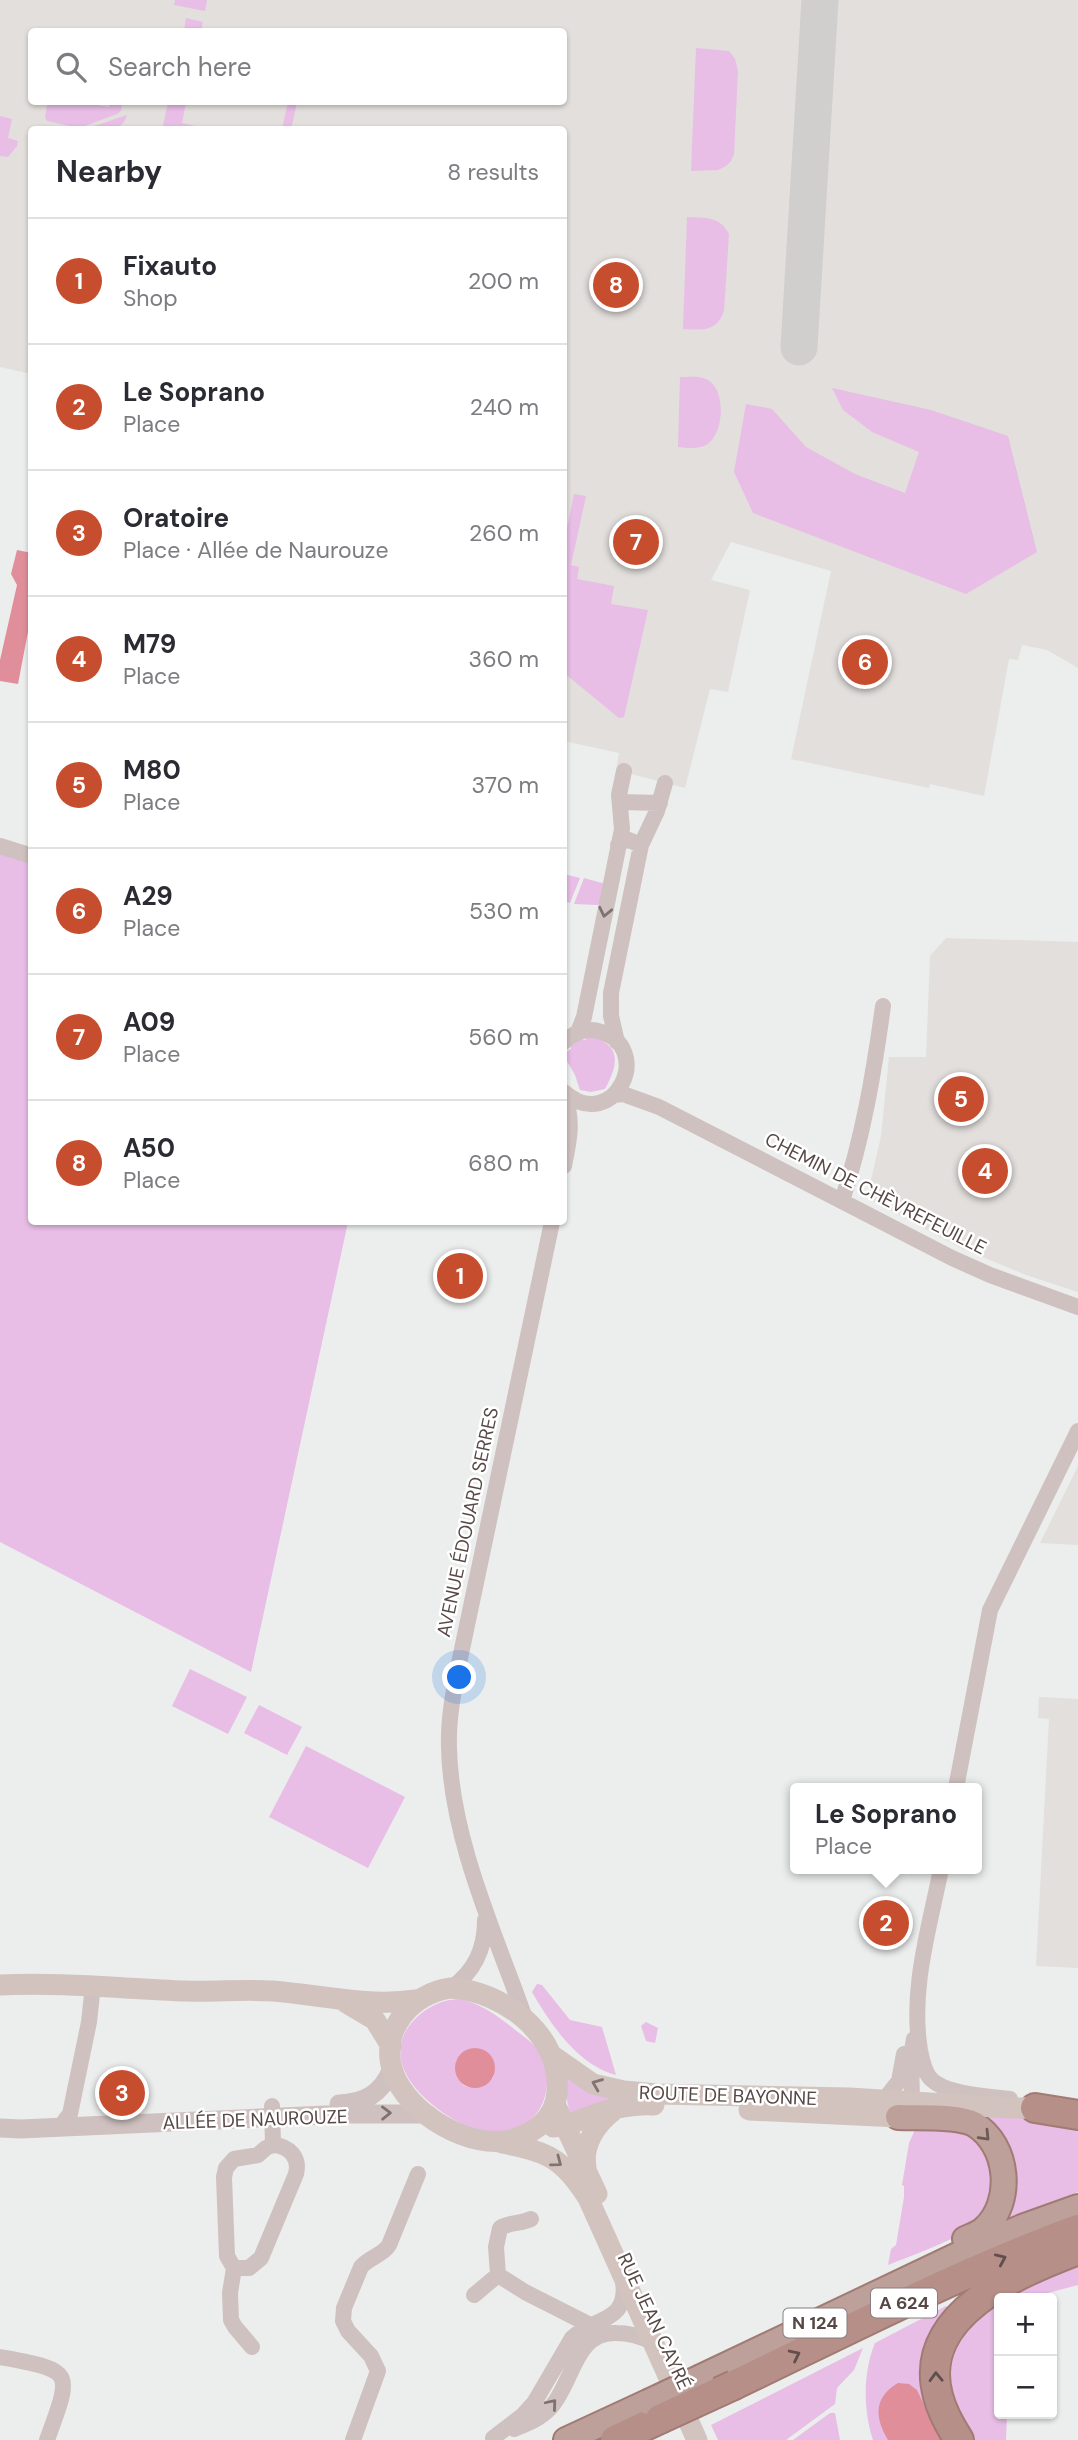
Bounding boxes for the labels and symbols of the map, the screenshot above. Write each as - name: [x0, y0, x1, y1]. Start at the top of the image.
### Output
- pin: 8: [593, 259, 639, 311]
- pin: 7: [613, 516, 659, 568]
- pin: 6: [842, 636, 888, 688]
- one-way arrow: [598, 906, 613, 918]
- pin: 5: [938, 1073, 984, 1125]
- street label: CHEMIN DE CHÈVREFEUILLE: [761, 1127, 991, 1260]
- pin: 4: [962, 1145, 1008, 1197]
- pin: 1: [437, 1250, 483, 1302]
- street label: AVENUE ÉDOUARD SERRES: [431, 1405, 504, 1639]
- your location: [442, 1660, 476, 1694]
- pin: 2: [863, 1897, 909, 1949]
- pin: 3: [99, 2067, 145, 2119]
- one-way arrow: [592, 2079, 604, 2093]
- street label: ROUTE DE BAYONNE: [639, 2080, 817, 2111]
- street label: ALLÉE DE NAUROUZE: [162, 2104, 348, 2135]
- one-way arrow: [381, 2106, 392, 2121]
- one-way arrow: [977, 2127, 989, 2140]
- one-way arrow: [549, 2154, 562, 2166]
- street label: RUE JEAN CAYRÉ: [612, 2249, 697, 2394]
- one-way arrow: [994, 2253, 1007, 2267]
- road number: A 624: [871, 2288, 937, 2318]
- road number: N 124: [784, 2308, 846, 2337]
- one-way arrow: [788, 2350, 800, 2364]
- one-way arrow: [928, 2371, 944, 2382]
- one-way arrow: [543, 2399, 556, 2412]

